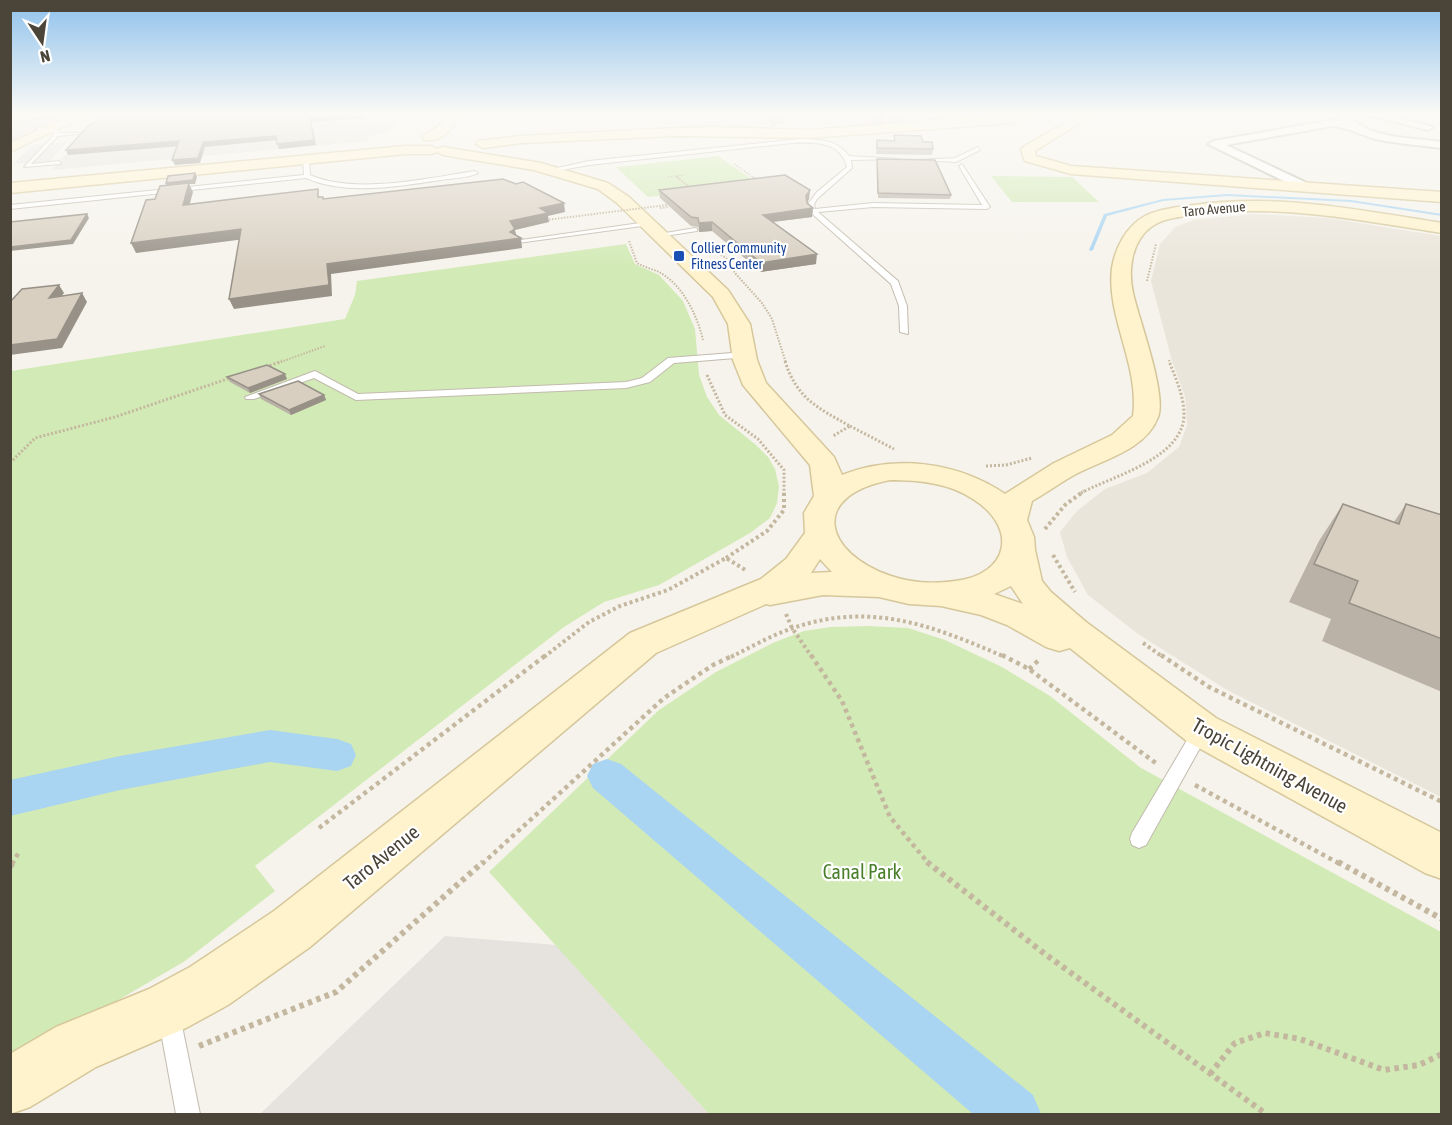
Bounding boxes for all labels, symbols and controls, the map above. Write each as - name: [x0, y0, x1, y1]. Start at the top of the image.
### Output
- north arrow: [12, 12, 72, 72]
- text: N: [39, 47, 52, 66]
- street label: Taro Avenue: [1182, 198, 1246, 220]
- place label: Collier Community Fitness Center: [691, 240, 787, 272]
- marker: Collier Community Fitness Center: [672, 249, 686, 263]
- street label: Tropic Lightning Avenue: [1188, 713, 1352, 817]
- street label: Taro Avenue: [339, 820, 423, 894]
- park label: Canal Park: [823, 860, 902, 883]

